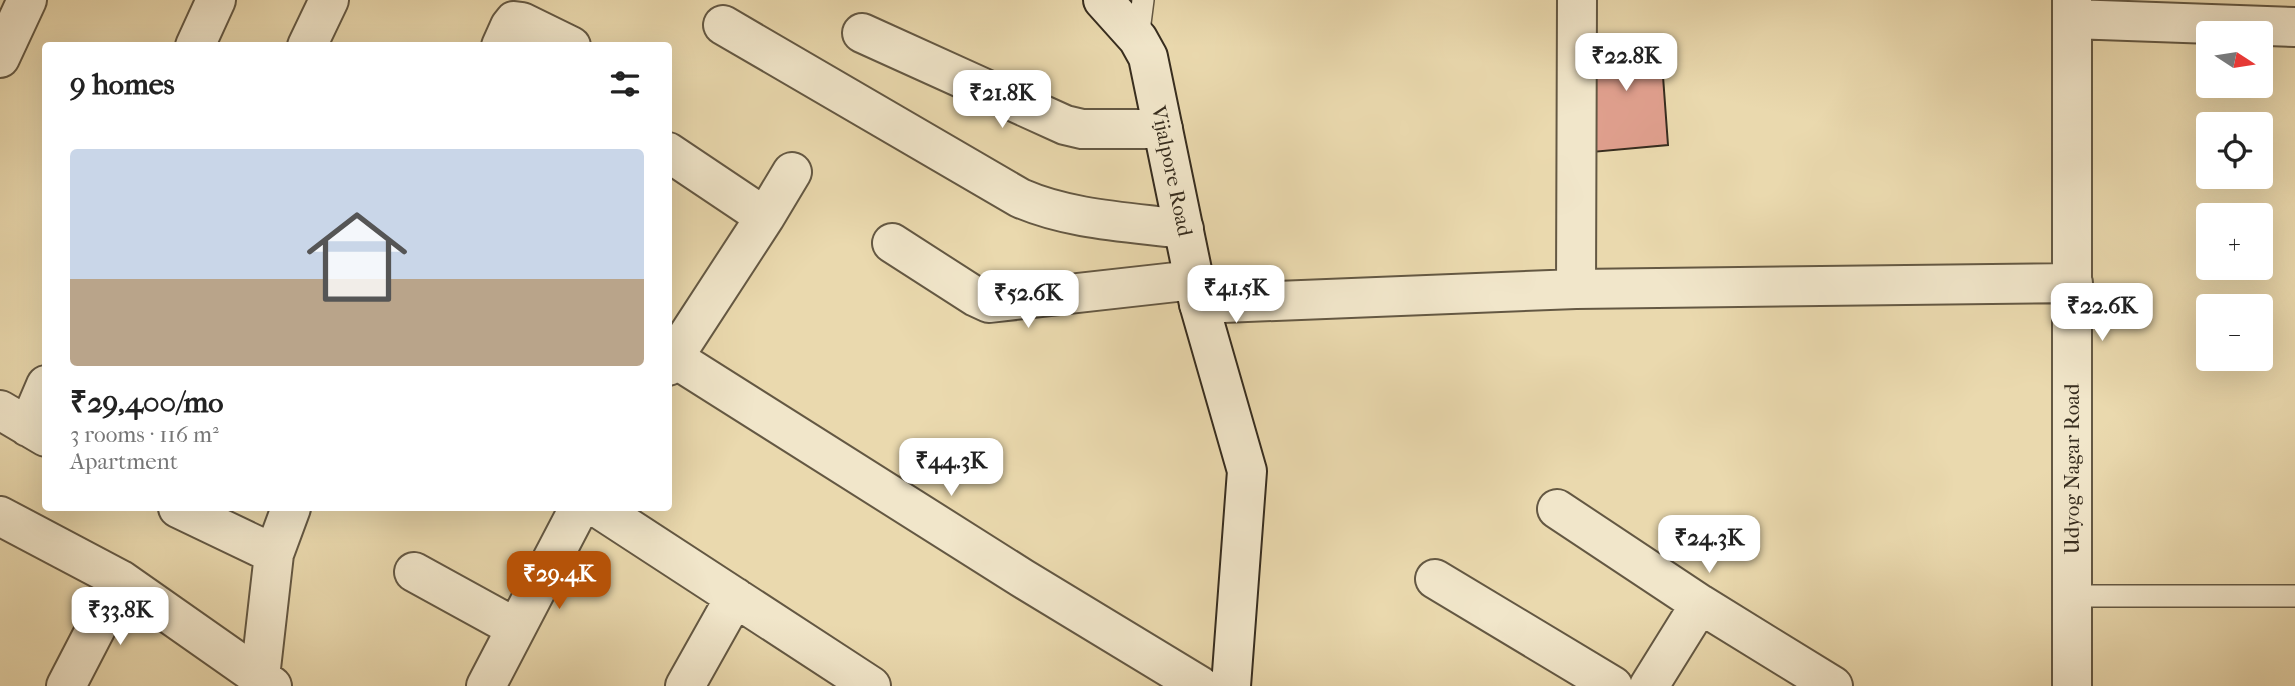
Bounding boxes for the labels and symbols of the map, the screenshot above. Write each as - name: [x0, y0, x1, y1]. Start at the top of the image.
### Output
- north arrow: [2196, 21, 2273, 98]
- pin: ₹22.8K: [1569, 34, 1683, 93]
- pin: ₹21.8K: [945, 71, 1059, 130]
- street label: Vijalpore Road: [1146, 102, 1198, 239]
- pin: ₹41.5K: [1179, 266, 1293, 325]
- pin: ₹52.6K: [971, 270, 1085, 330]
- pin: ₹22.6K: [2045, 284, 2159, 343]
- street label: Udyog Nagar Road: [2060, 383, 2084, 554]
- pin: ₹44.3K: [894, 438, 1008, 498]
- pin: ₹24.3K: [1652, 516, 1766, 575]
- pin: ₹29.4K: [502, 552, 616, 611]
- pin: ₹33.8K: [63, 588, 177, 647]

